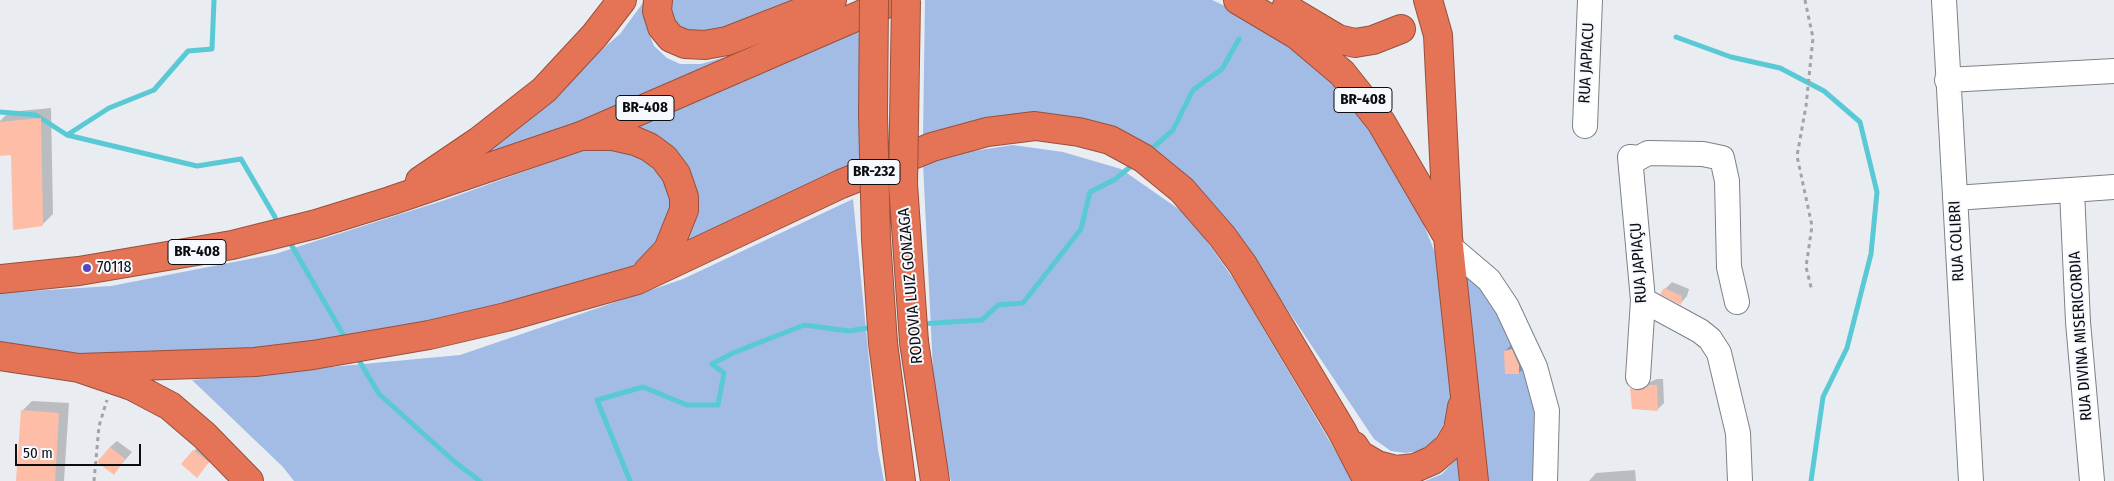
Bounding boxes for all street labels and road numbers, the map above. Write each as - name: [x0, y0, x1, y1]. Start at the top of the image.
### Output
- street label: RUA JAPIACU: [1575, 22, 1599, 104]
- road number: BR-408: [1334, 88, 1392, 112]
- road number: BR-408: [616, 96, 674, 120]
- road number: BR-232: [848, 160, 900, 184]
- street label: RUA COLIBRI: [1945, 200, 1969, 282]
- street label: RODOVIA LUIZ GONZAGA: [895, 207, 927, 365]
- street label: RUA JAPIAÇU: [1627, 222, 1651, 304]
- road number: BR-408: [168, 240, 226, 264]
- street label: RUA DIVINA MISERICORDIA: [2065, 250, 2097, 422]

